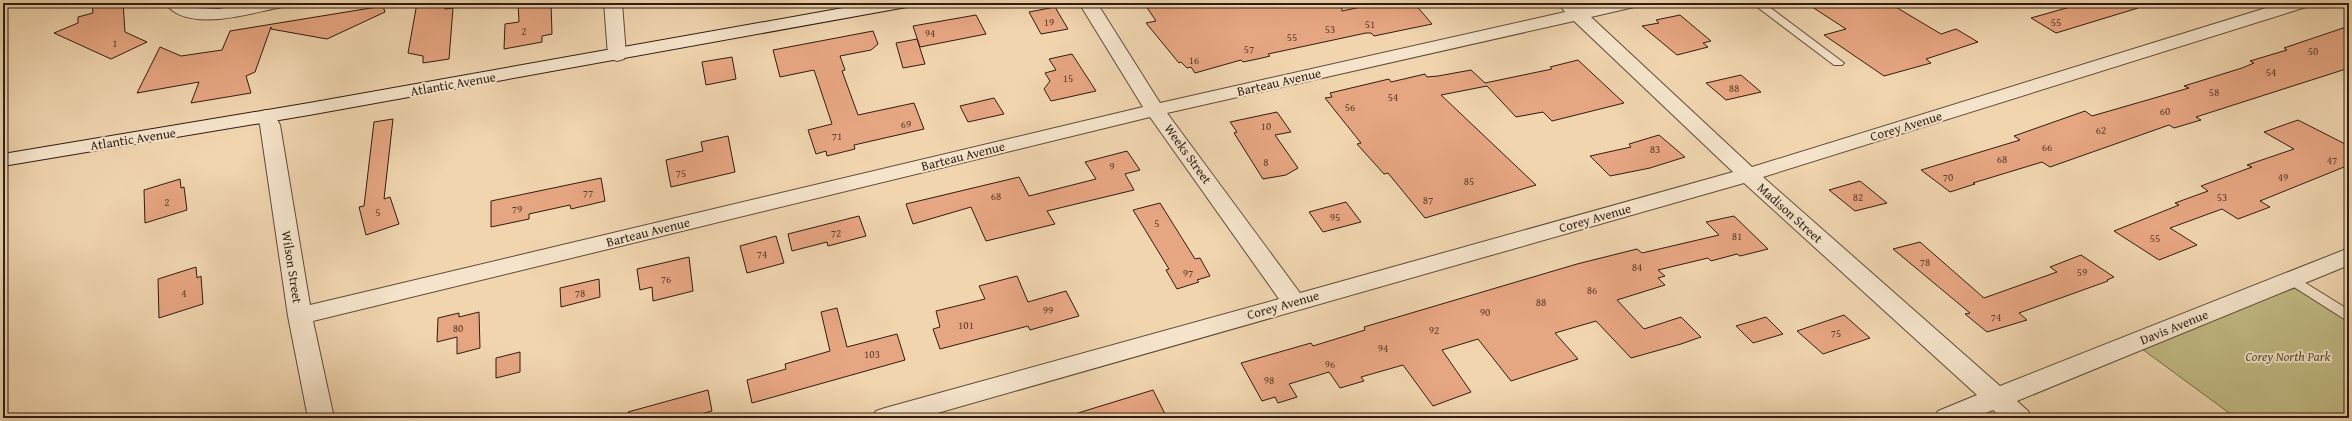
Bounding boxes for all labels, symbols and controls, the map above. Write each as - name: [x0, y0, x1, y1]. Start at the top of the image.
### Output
- house number: 19: [1044, 14, 1054, 30]
- house number: 55: [2051, 14, 2061, 30]
- house number: 51: [1365, 16, 1375, 32]
- house number: 53: [1325, 21, 1335, 37]
- house number: 2: [521, 23, 527, 39]
- house number: 94: [925, 25, 935, 41]
- house number: 55: [1287, 29, 1297, 45]
- house number: 1: [112, 35, 118, 51]
- house number: 57: [1244, 41, 1254, 57]
- house number: 50: [2308, 43, 2318, 59]
- house number: 16: [1189, 52, 1199, 68]
- street label: Barteau Avenue: [1235, 63, 1323, 101]
- house number: 54: [2266, 64, 2276, 80]
- street label: Atlantic Avenue: [409, 67, 497, 101]
- house number: 15: [1063, 70, 1073, 86]
- house number: 88: [1729, 80, 1739, 96]
- house number: 58: [2209, 84, 2219, 100]
- house number: 54: [1388, 89, 1398, 105]
- house number: 56: [1345, 99, 1355, 115]
- house number: 60: [2160, 103, 2170, 119]
- street label: Corey Avenue: [1868, 106, 1944, 146]
- house number: 69: [901, 116, 911, 132]
- house number: 10: [1261, 118, 1271, 134]
- street label: Weeks Street: [1160, 120, 1217, 188]
- house number: 62: [2096, 122, 2106, 138]
- street label: Atlantic Avenue: [89, 123, 177, 155]
- house number: 71: [832, 128, 842, 144]
- street label: Barteau Avenue: [919, 136, 1007, 176]
- house number: 66: [2042, 139, 2052, 155]
- house number: 83: [1650, 141, 1660, 157]
- house number: 68: [1997, 151, 2007, 167]
- house number: 47: [2327, 152, 2337, 168]
- house number: 8: [1263, 154, 1269, 170]
- house number: 9: [1109, 158, 1115, 174]
- house number: 75: [676, 165, 686, 181]
- house number: 70: [1943, 169, 1953, 185]
- house number: 49: [2278, 169, 2288, 185]
- house number: 85: [1464, 173, 1474, 189]
- street label: Madison Street: [1753, 178, 1827, 248]
- house number: 77: [583, 185, 593, 201]
- house number: 68: [991, 188, 1001, 204]
- house number: 82: [1853, 189, 1863, 205]
- house number: 53: [2217, 189, 2227, 205]
- house number: 87: [1423, 192, 1433, 208]
- house number: 2: [164, 194, 170, 210]
- street label: Corey Avenue: [1557, 199, 1633, 237]
- house number: 79: [512, 201, 522, 217]
- house number: 5: [375, 204, 381, 220]
- house number: 95: [1330, 209, 1340, 225]
- street label: Barteau Avenue: [604, 212, 692, 252]
- house number: 5: [1154, 215, 1160, 231]
- house number: 72: [831, 225, 841, 241]
- house number: 81: [1732, 228, 1742, 244]
- street label: Wilson Street: [277, 229, 307, 305]
- house number: 55: [2150, 230, 2160, 246]
- house number: 74: [757, 246, 767, 262]
- house number: 78: [1920, 254, 1930, 270]
- house number: 84: [1632, 259, 1642, 275]
- house number: 59: [2077, 264, 2087, 280]
- house number: 97: [1183, 265, 1193, 281]
- house number: 76: [661, 271, 671, 287]
- house number: 86: [1587, 282, 1597, 298]
- house number: 4: [181, 285, 187, 301]
- house number: 78: [575, 285, 585, 301]
- street label: Corey Avenue: [1245, 286, 1321, 324]
- house number: 88: [1536, 294, 1546, 310]
- house number: 99: [1043, 302, 1053, 318]
- house number: 90: [1480, 304, 1490, 320]
- street label: Davis Avenue: [2137, 305, 2211, 349]
- house number: 74: [1991, 309, 2001, 325]
- house number: 101: [958, 317, 974, 333]
- house number: 80: [453, 320, 463, 336]
- house number: 92: [1429, 322, 1439, 338]
- house number: 75: [1831, 325, 1841, 341]
- house number: 94: [1378, 340, 1388, 356]
- house number: 103: [864, 346, 880, 362]
- park label: Corey North Park: [2245, 347, 2331, 366]
- house number: 96: [1325, 356, 1335, 372]
- house number: 98: [1264, 372, 1274, 388]

